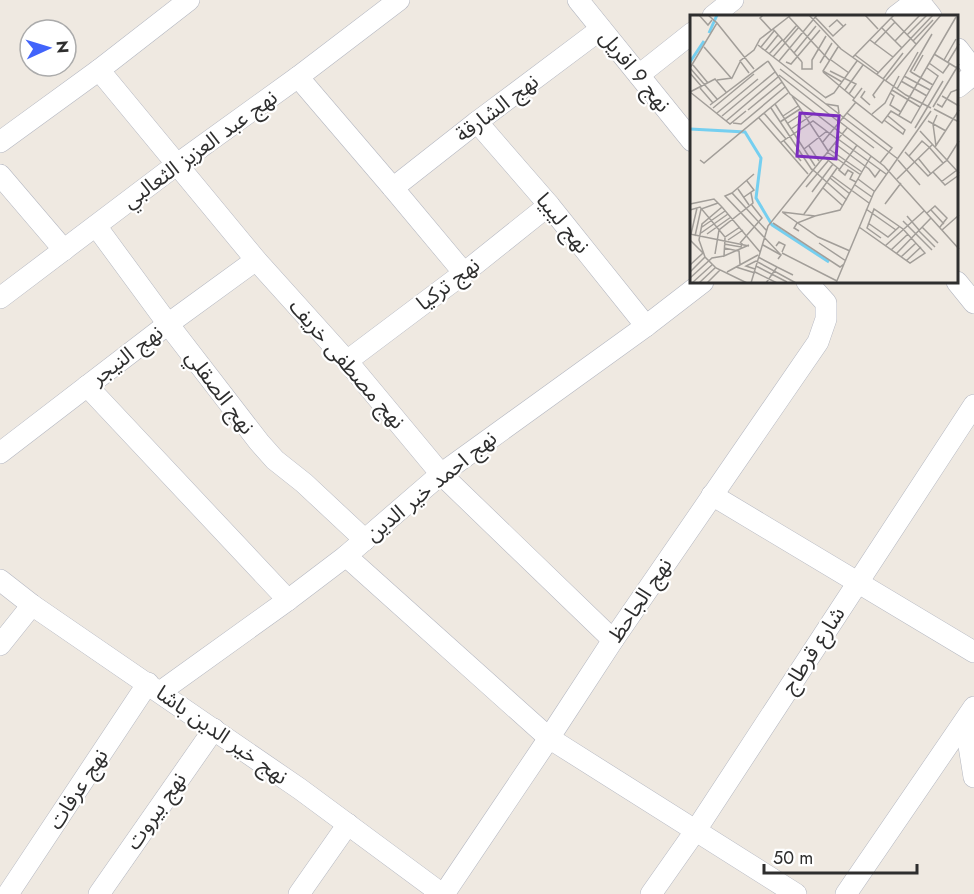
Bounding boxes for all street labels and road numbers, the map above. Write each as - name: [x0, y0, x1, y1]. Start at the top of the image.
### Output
- street label: نهج 9 افريل: [592, 23, 678, 119]
- street label: نهج الشارقة: [449, 67, 545, 149]
- street label: نهج عبد العزيز الثعالبي: [116, 83, 284, 216]
- street label: نهج ليبيا: [529, 186, 597, 260]
- street label: نهج تركيا: [410, 250, 486, 318]
- street label: نهج مصطفى خريف: [282, 292, 412, 436]
- street label: نهج النيجر: [84, 318, 169, 393]
- street label: نهج الصقلي: [178, 344, 262, 441]
- street label: نهج احمد خير الدين: [359, 424, 503, 548]
- street label: نهج الجاحظ: [601, 552, 679, 648]
- street label: شارع قرطاج: [774, 601, 852, 699]
- street label: نهج خير الدين باشا: [150, 678, 294, 792]
- street label: نهج عرفات: [41, 743, 115, 835]
- street label: نهج بيروت: [118, 766, 194, 856]

